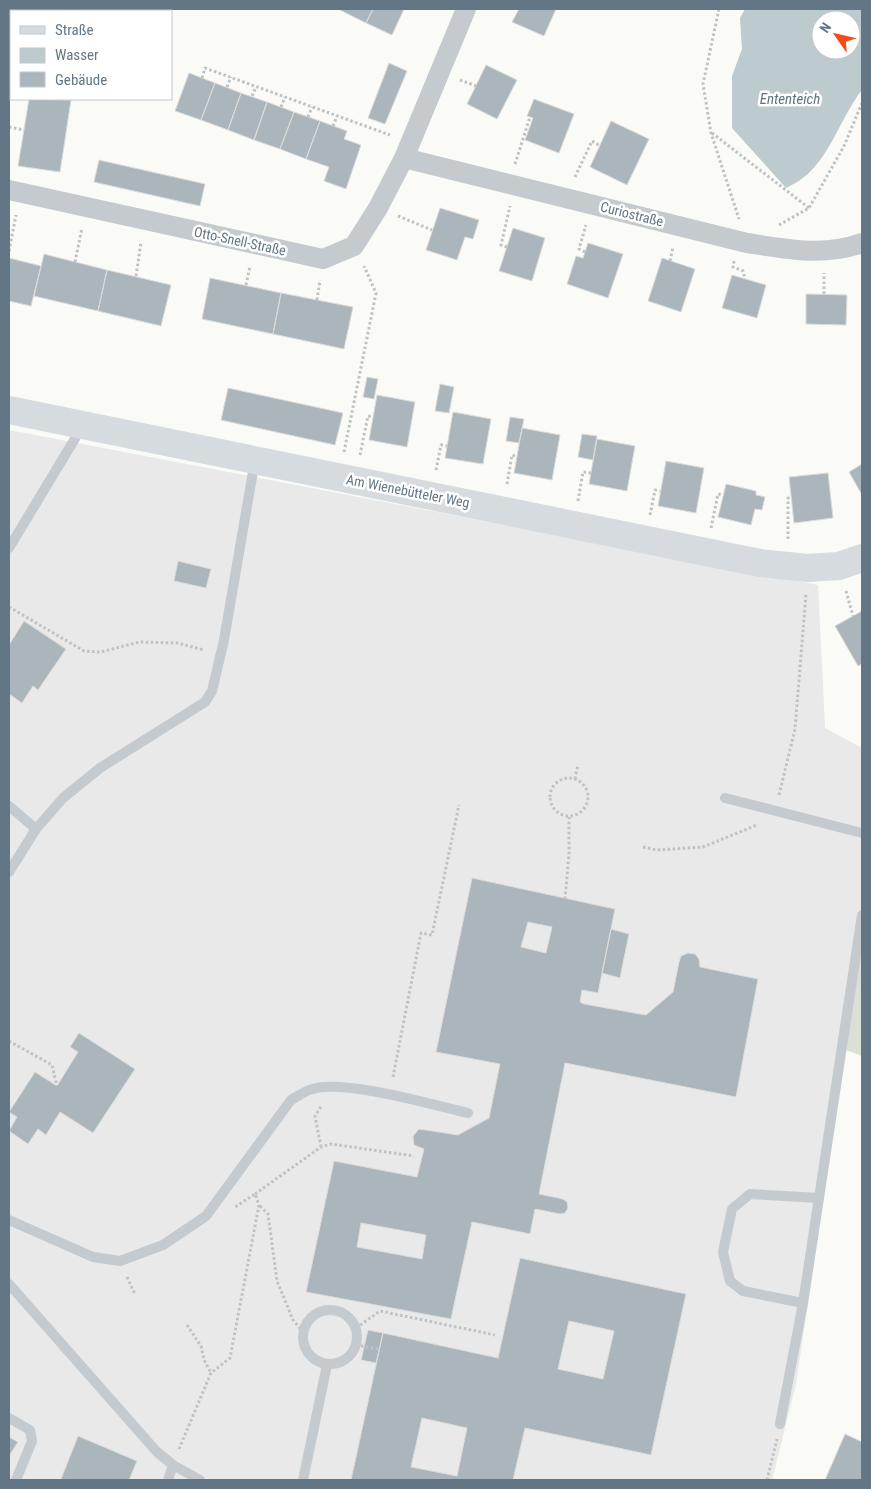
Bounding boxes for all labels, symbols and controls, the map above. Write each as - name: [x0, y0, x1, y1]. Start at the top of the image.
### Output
- legend: [10, 10, 172, 100]
- north arrow: [811, 10, 861, 60]
- text: N: [816, 20, 834, 36]
- text: Straße: [55, 21, 94, 39]
- text: Wasser: [55, 46, 99, 64]
- text: Gebäude: [55, 71, 107, 89]
- water label: Ententeich: [760, 90, 820, 108]
- street label: Curiostraße: [599, 198, 666, 230]
- street label: Otto-Snell-Straße: [193, 223, 288, 259]
- street label: Am Wienebütteler Weg: [345, 471, 471, 511]

